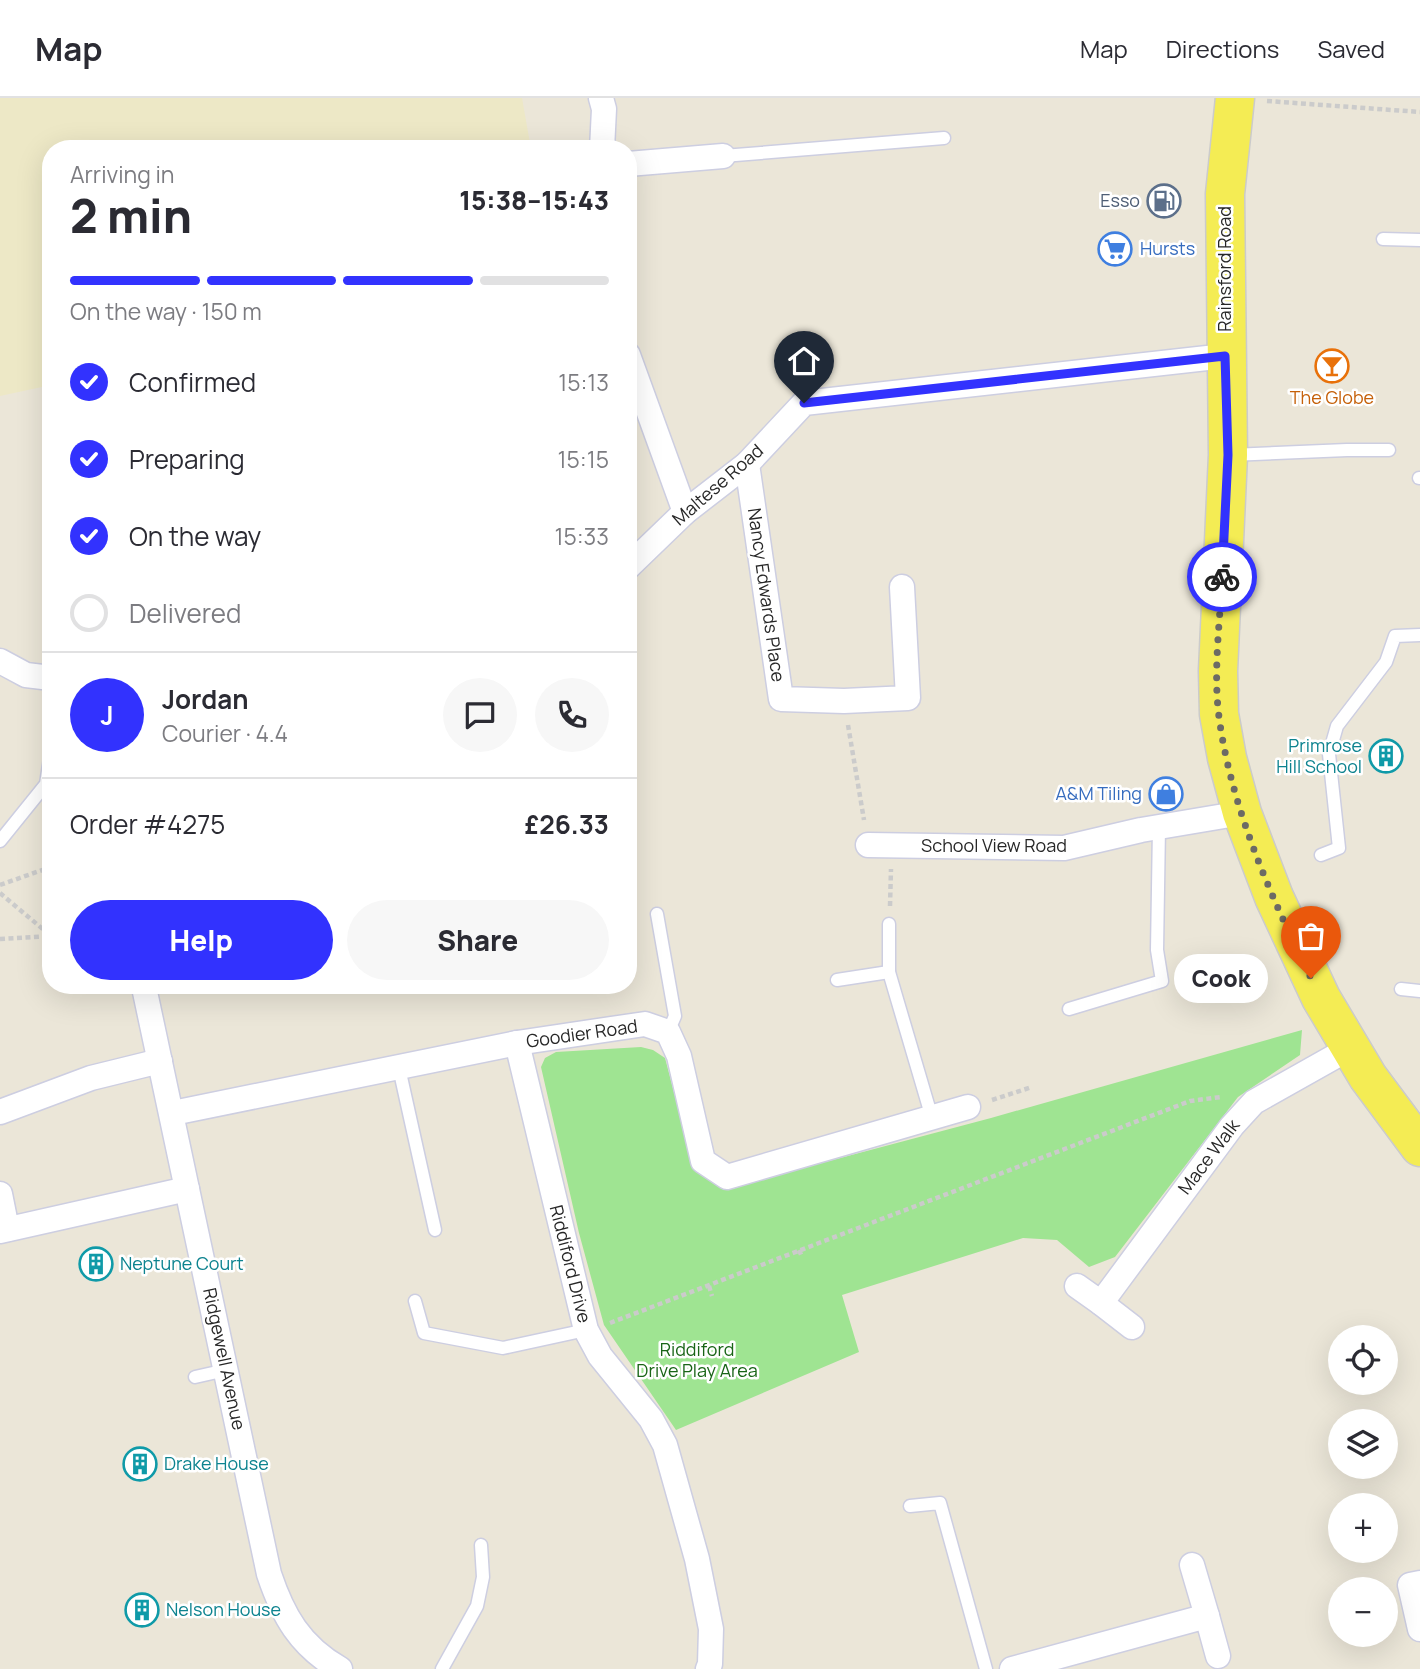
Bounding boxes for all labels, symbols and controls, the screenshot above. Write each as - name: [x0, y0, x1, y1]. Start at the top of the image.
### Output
- text: Map: [35, 26, 103, 71]
- text: Map: [1080, 32, 1128, 65]
- text: Directions: [1166, 32, 1279, 65]
- text: Saved: [1317, 32, 1385, 65]
- text: Arriving in: [70, 158, 175, 190]
- text: 15:38–15:43: [459, 182, 609, 218]
- fuel station icon: Esso: [1145, 182, 1183, 220]
- text: 2 min: [70, 184, 192, 247]
- place label: Esso: [1100, 188, 1140, 212]
- street label: Rainsford Road: [1212, 206, 1236, 332]
- supermarket icon: Hursts: [1096, 230, 1134, 268]
- place label: Hursts: [1140, 236, 1195, 260]
- text: On the way · 150 m: [70, 295, 262, 327]
- pin: [774, 331, 834, 403]
- icon: home: [785, 342, 823, 380]
- bar icon: The Globe: [1313, 347, 1351, 385]
- icon: check: [70, 363, 108, 401]
- text: Confirmed: [129, 364, 256, 400]
- text: 15:13: [558, 366, 609, 398]
- place label: The Globe: [1290, 385, 1374, 409]
- street label: Maltese Road: [667, 438, 768, 530]
- icon: check: [70, 440, 108, 478]
- text: Preparing: [129, 441, 245, 477]
- text: 15:15: [558, 443, 609, 475]
- street label: Nancy Edwards Place: [743, 506, 791, 683]
- icon: check: [70, 517, 108, 555]
- text: On the way: [129, 518, 261, 554]
- text: 15:33: [554, 520, 609, 552]
- courier: [1187, 542, 1257, 612]
- icon: bike: [1203, 558, 1241, 596]
- text: Delivered: [129, 595, 241, 631]
- button: chat: [443, 678, 517, 752]
- button: phone: [535, 678, 609, 752]
- text: Jordan: [162, 681, 248, 717]
- text: J: [100, 697, 114, 733]
- text: Courier · 4.4: [162, 717, 288, 749]
- place label: Primrose Hill School: [1276, 733, 1362, 778]
- building icon: Primrose Hill School: [1367, 737, 1405, 775]
- shop icon: A&M Tiling: [1147, 775, 1185, 813]
- place label: A&M Tiling: [1055, 781, 1142, 805]
- text: Order #4275: [70, 806, 225, 842]
- text: £26.33: [524, 806, 609, 842]
- street label: School View Road: [921, 833, 1067, 857]
- button: Help: [70, 900, 333, 980]
- button: Share: [347, 900, 609, 980]
- pin: [1281, 906, 1341, 978]
- icon: bag: [1292, 917, 1330, 955]
- callout: Cook: [1174, 954, 1269, 1002]
- text: Cook: [1192, 962, 1250, 994]
- street label: Goodier Road: [525, 1013, 639, 1053]
- street label: Mace Walk: [1172, 1113, 1245, 1199]
- street label: Riddiford Drive: [545, 1202, 597, 1325]
- building icon: Neptune Court: [77, 1245, 115, 1283]
- place label: Neptune Court: [120, 1251, 244, 1275]
- street label: Ridgewell Avenue: [198, 1286, 252, 1432]
- map controls: [1328, 1325, 1398, 1647]
- button: locate: [1328, 1325, 1398, 1395]
- park label: Riddiford Drive Play Area: [636, 1337, 758, 1382]
- button: layers: [1328, 1409, 1398, 1479]
- building icon: Drake House: [121, 1445, 159, 1483]
- place label: Drake House: [164, 1451, 269, 1475]
- button: +: [1328, 1493, 1398, 1563]
- button: −: [1328, 1577, 1398, 1647]
- building icon: Nelson House: [123, 1591, 161, 1629]
- place label: Nelson House: [166, 1597, 281, 1621]

